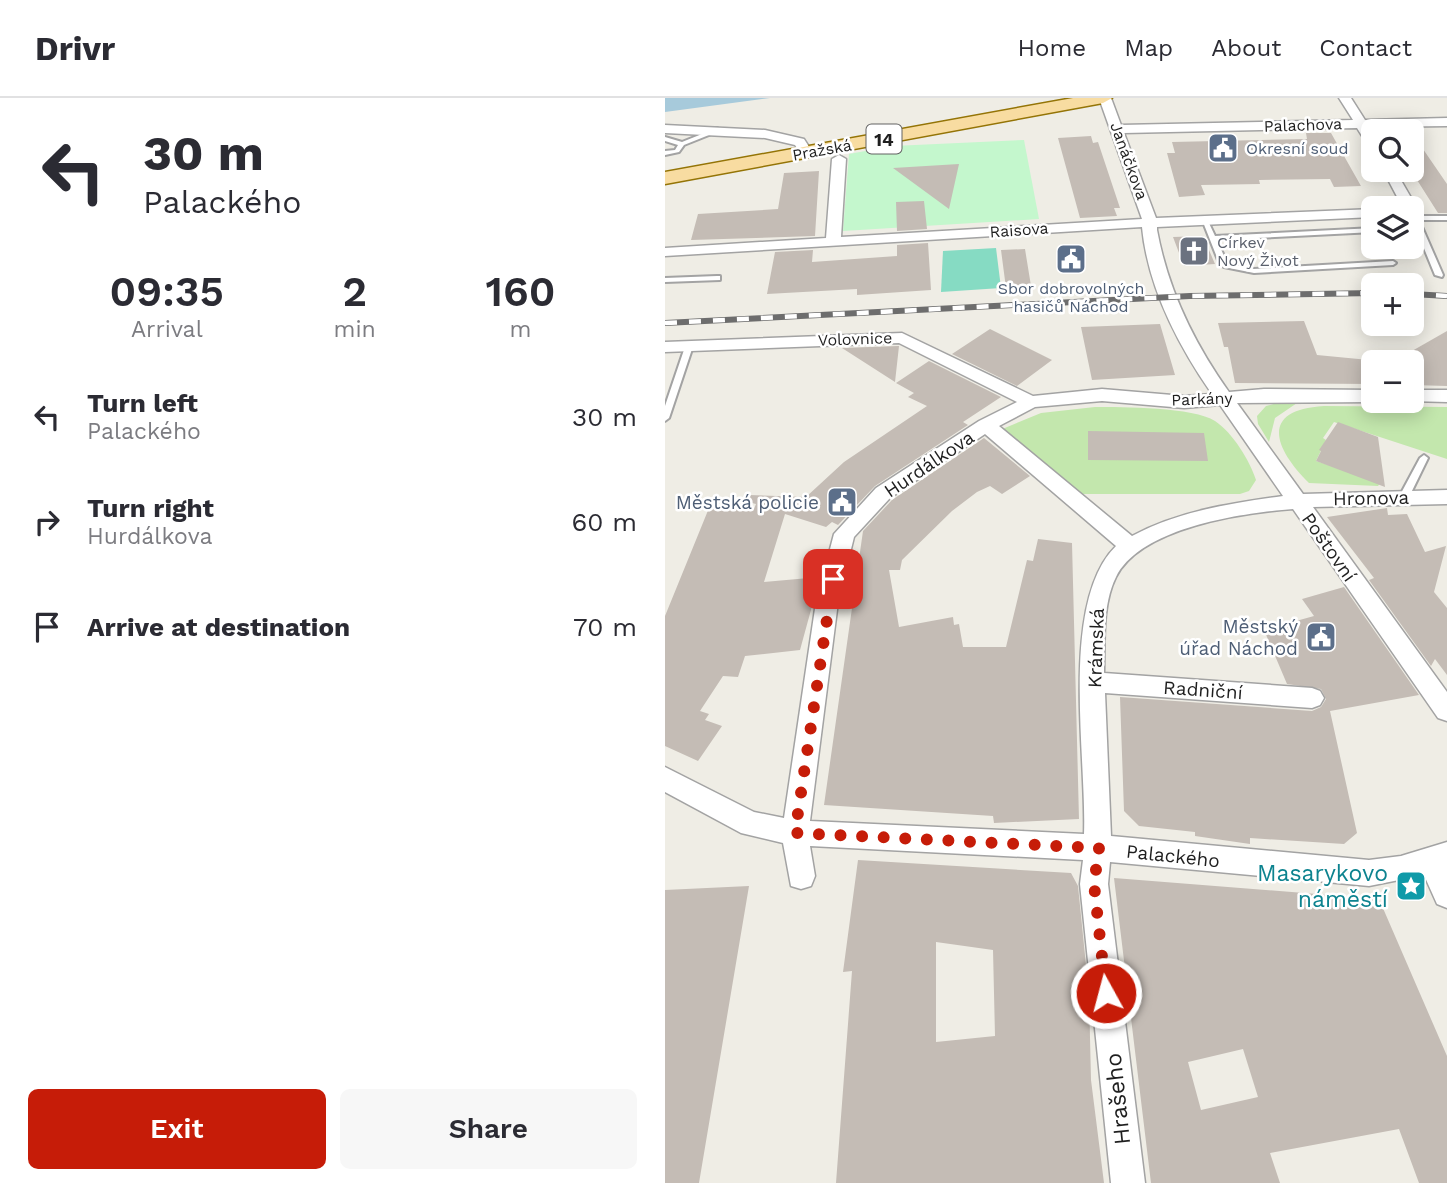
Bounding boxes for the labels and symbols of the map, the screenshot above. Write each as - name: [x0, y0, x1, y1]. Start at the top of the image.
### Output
- street label: Palachova: [1263, 114, 1343, 136]
- street label: Janáčkova: [1106, 120, 1152, 202]
- road number: 14: [867, 124, 901, 154]
- public building icon: Okresní soud: [1206, 131, 1240, 165]
- street label: Pražská: [791, 135, 853, 165]
- place label: Okresní soud: [1246, 139, 1348, 158]
- street label: Raisova: [989, 218, 1049, 242]
- place label: Církev Nový Život: [1217, 233, 1299, 270]
- church icon: Církev Nový Život: [1177, 234, 1211, 268]
- public building icon: Sbor dobrovolných hasičů Náchod: [1054, 242, 1088, 276]
- place label: Sbor dobrovolných hasičů Náchod: [998, 279, 1144, 316]
- street label: Volovnice: [817, 328, 893, 350]
- street label: Parkány: [1171, 388, 1234, 410]
- street label: Hurdálkova: [880, 425, 979, 503]
- public building icon: Městská policie: [825, 485, 859, 519]
- street label: Hronova: [1333, 486, 1410, 510]
- place label: Městská policie: [676, 491, 819, 514]
- street label: Poštovní: [1297, 508, 1361, 586]
- pin: [803, 549, 863, 609]
- street label: Krámská: [1083, 607, 1109, 688]
- place label: Městský úřad Náchod: [1179, 615, 1298, 660]
- public building icon: Městský úřad Náchod: [1304, 620, 1338, 654]
- street label: Radniční: [1163, 676, 1243, 704]
- street label: Palackého: [1125, 840, 1221, 872]
- place label: Masarykovo náměstí: [1257, 860, 1388, 913]
- place icon: Masarykovo náměstí: [1394, 869, 1428, 903]
- position arrow: [1069, 956, 1143, 1030]
- street label: Hrašeho: [1100, 1052, 1136, 1146]

